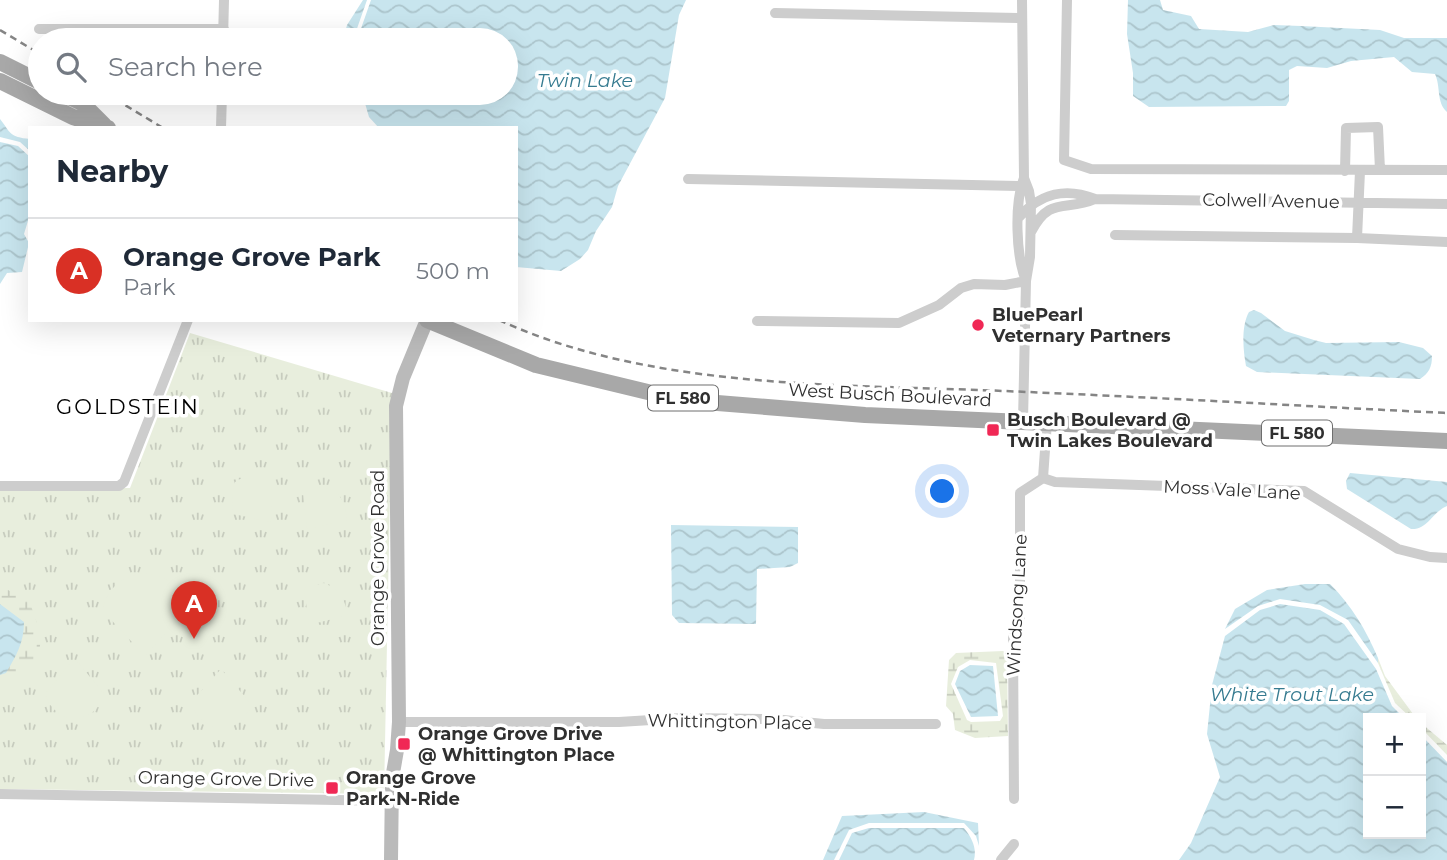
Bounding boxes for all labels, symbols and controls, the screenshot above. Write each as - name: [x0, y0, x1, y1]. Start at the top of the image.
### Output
- search box: [28, 28, 518, 105]
- icon: search: [52, 48, 90, 86]
- text: Search here: [108, 51, 263, 83]
- water label: Twin Lake: [537, 69, 633, 92]
- text: Nearby: [56, 153, 168, 190]
- street label: Colwell Avenue: [1202, 189, 1340, 213]
- text: Orange Grove Park: [123, 241, 381, 273]
- text: A: [70, 257, 88, 285]
- text: 500 m: [416, 257, 490, 285]
- text: Park: [123, 273, 176, 301]
- place label: BluePearl Veternary Partners: [991, 304, 1171, 347]
- marker: BluePearl Veternary Partners: [970, 317, 986, 333]
- street label: West Busch Boulevard: [788, 379, 992, 411]
- road number: FL 580: [648, 386, 718, 410]
- district label: GOLDSTEIN: [56, 394, 200, 419]
- place label: Busch Boulevard @ Twin Lakes Boulevard: [1007, 409, 1213, 452]
- road number: FL 580: [1262, 420, 1332, 446]
- marker: Busch Boulevard @ Twin Lakes Boulevard: [985, 422, 1001, 438]
- street label: Orange Grove Road: [367, 470, 389, 646]
- your location: [925, 474, 959, 508]
- street label: Moss Vale Lane: [1163, 475, 1301, 505]
- street label: Windsong Lane: [1002, 533, 1032, 677]
- pin: A: [171, 581, 217, 639]
- water label: White Trout Lake: [1210, 683, 1374, 706]
- street label: Whittington Place: [648, 710, 813, 734]
- map controls: [1363, 713, 1426, 839]
- button: +: [1363, 713, 1426, 776]
- place label: Orange Grove Drive @ Whittington Place: [418, 723, 615, 766]
- marker: Orange Grove Drive @ Whittington Place: [396, 736, 412, 752]
- street label: Orange Grove Drive: [138, 766, 315, 792]
- place label: Orange Grove Park-N-Ride: [346, 767, 476, 810]
- button: −: [1363, 776, 1426, 839]
- marker: Orange Grove Park-N-Ride: [324, 780, 340, 796]

